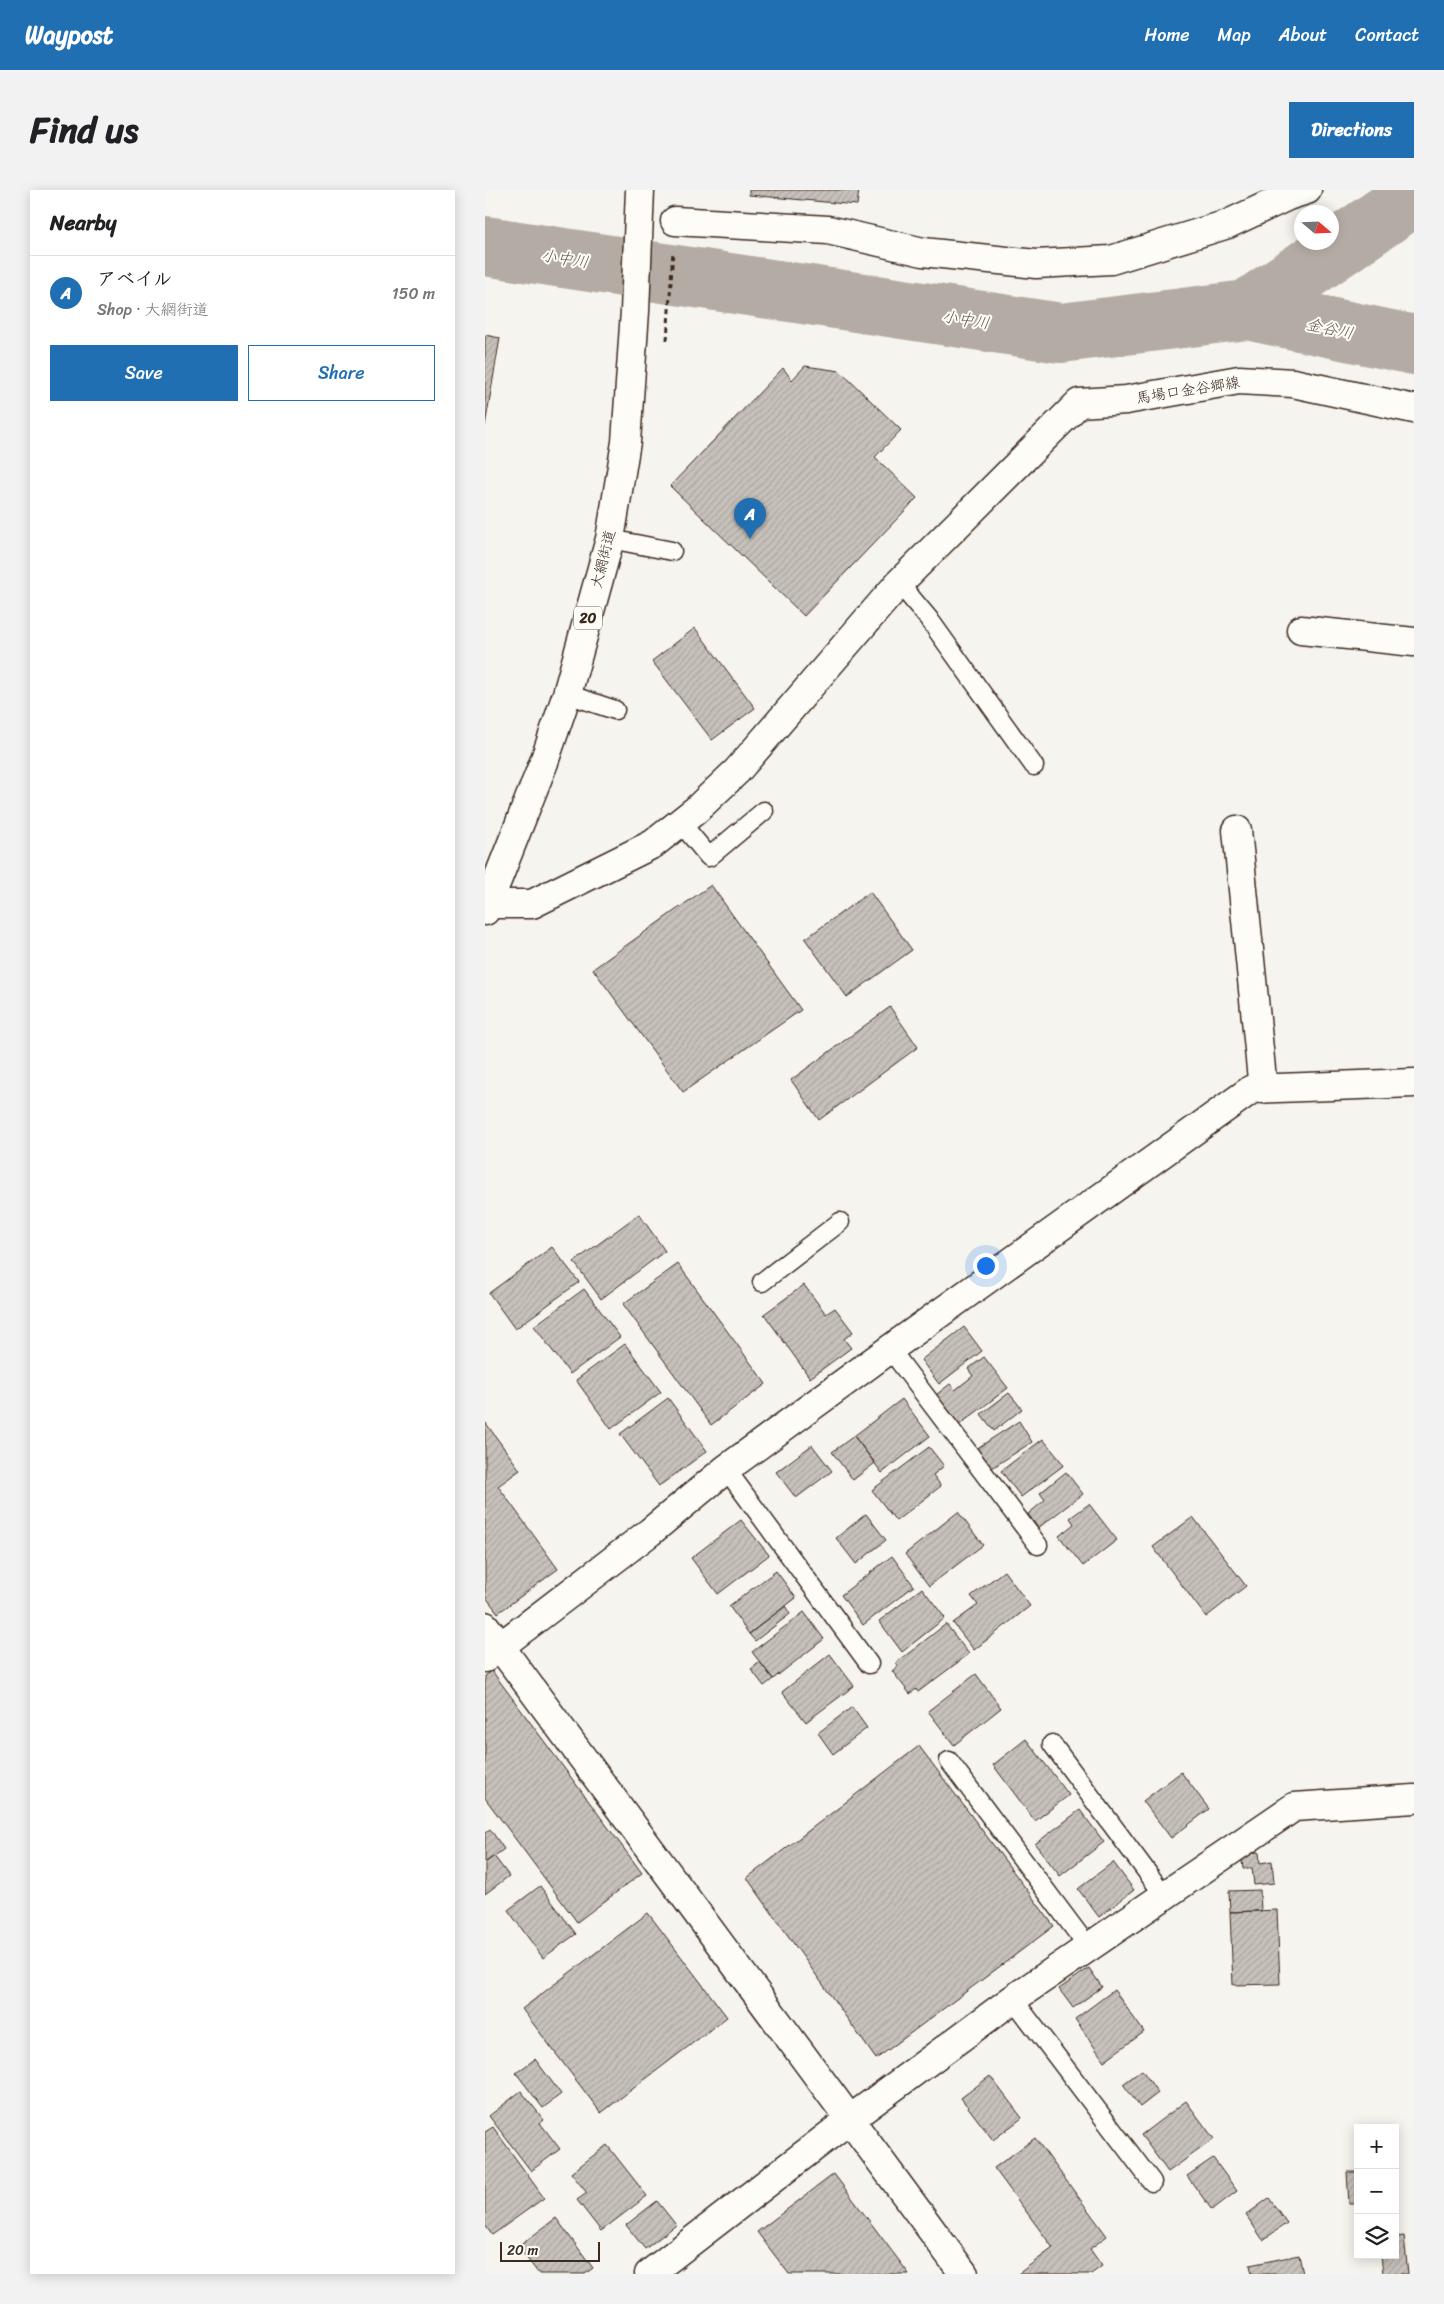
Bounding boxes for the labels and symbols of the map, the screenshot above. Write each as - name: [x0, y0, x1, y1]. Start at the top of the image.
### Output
- north arrow: [1294, 205, 1339, 250]
- water label: 小中川: [539, 240, 591, 277]
- water label: 小中川: [940, 301, 992, 338]
- water label: 金谷川: [1303, 309, 1356, 348]
- street label: 馬場口金谷郷線: [1134, 369, 1242, 411]
- pin: A: [734, 498, 766, 539]
- street label: 大網街道: [583, 527, 623, 591]
- road number: 20: [574, 606, 602, 629]
- your location: [973, 1253, 999, 1279]
- scale bar: [500, 2239, 600, 2262]

